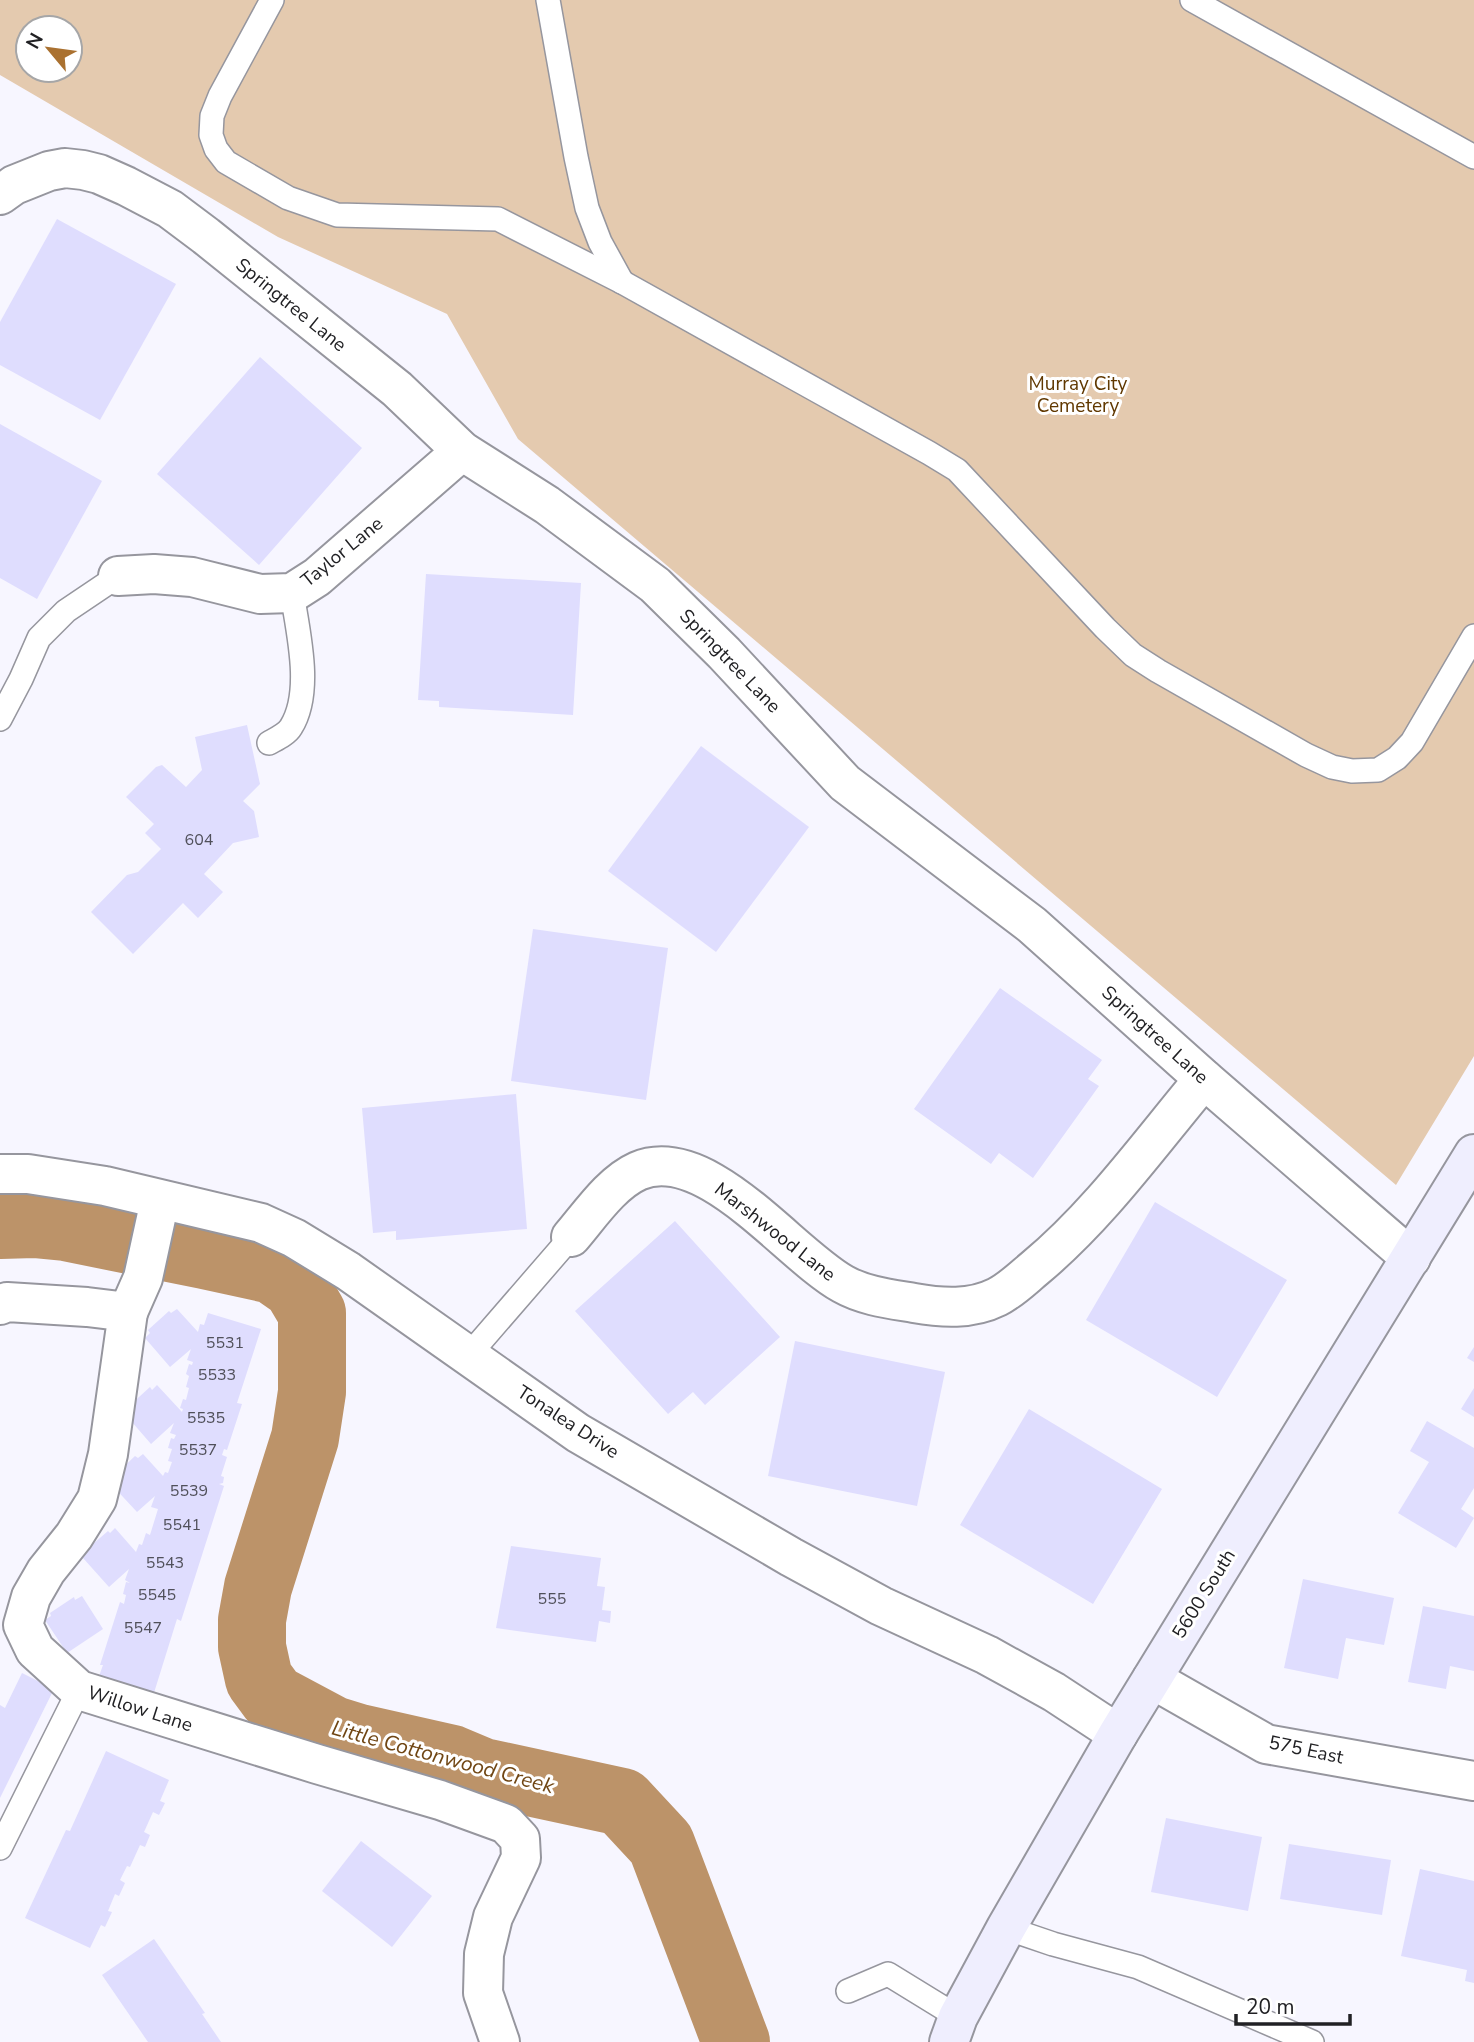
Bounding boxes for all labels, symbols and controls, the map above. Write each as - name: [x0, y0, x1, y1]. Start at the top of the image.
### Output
- north arrow: [14, 14, 84, 84]
- text: N: [20, 29, 50, 54]
- street label: Springtree Lane: [230, 252, 352, 358]
- park label: Murray City Cemetery: [1029, 371, 1128, 419]
- street label: Taylor Lane: [295, 511, 389, 593]
- street label: Springtree Lane: [674, 603, 786, 719]
- house number: 604: [185, 829, 214, 851]
- street label: Springtree Lane: [1096, 980, 1214, 1090]
- street label: Marshwood Lane: [709, 1176, 841, 1288]
- house number: 5531: [206, 1332, 244, 1354]
- house number: 5533: [198, 1364, 236, 1386]
- street label: Tonalea Drive: [512, 1379, 624, 1465]
- house number: 5535: [187, 1407, 225, 1429]
- house number: 5537: [179, 1439, 217, 1461]
- house number: 5539: [170, 1480, 208, 1502]
- house number: 5541: [163, 1514, 201, 1536]
- street label: 5600 South: [1166, 1544, 1242, 1644]
- house number: 5543: [146, 1552, 184, 1574]
- house number: 5545: [138, 1584, 176, 1606]
- house number: 555: [538, 1588, 566, 1610]
- house number: 5547: [124, 1617, 162, 1639]
- street label: Willow Lane: [84, 1680, 196, 1738]
- water label: Little Cottonwood Creek: [329, 1714, 558, 1800]
- street label: 575 East: [1266, 1729, 1346, 1771]
- scale bar: [1236, 1982, 1350, 2026]
- text: 20 m: [1246, 1993, 1295, 2021]

